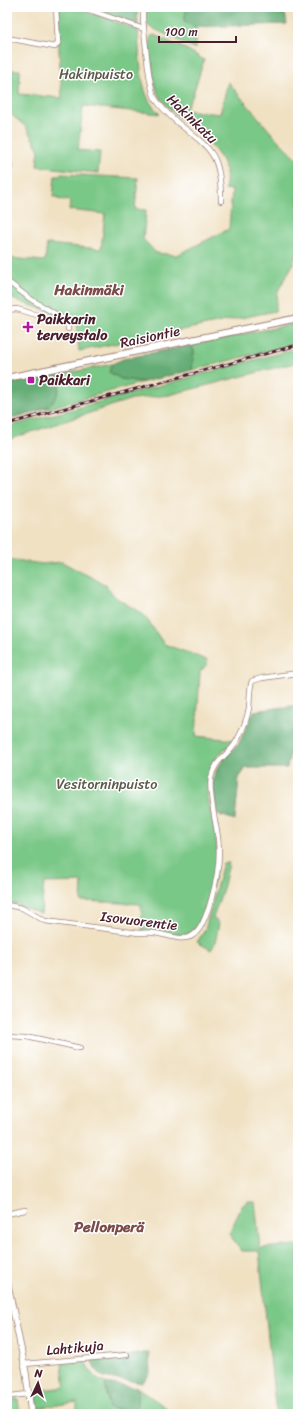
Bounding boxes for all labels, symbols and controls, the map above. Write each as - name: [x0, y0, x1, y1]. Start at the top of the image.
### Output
- scale bar: [159, 18, 236, 44]
- text: 100 m: [165, 21, 198, 43]
- park label: Hakinpuisto: [59, 62, 133, 87]
- street label: Hakinkatu: [160, 88, 224, 151]
- district label: Hakinmäki: [53, 277, 125, 303]
- place label: Paikkarin terveystalo: [37, 307, 108, 348]
- street label: Raisiontie: [118, 318, 182, 356]
- marker: Paikkarin terveystalo: [22, 321, 34, 333]
- place label: Paikkari: [39, 368, 91, 393]
- marker: Paikkari: [26, 375, 36, 385]
- park label: Vesitorninpuisto: [57, 772, 157, 797]
- street label: Isovuorentie: [98, 904, 179, 938]
- district label: Pellonperä: [74, 1214, 145, 1240]
- street label: Lahtikuja: [45, 1333, 105, 1363]
- north arrow: [18, 1363, 58, 1403]
- text: N: [33, 1364, 44, 1383]

